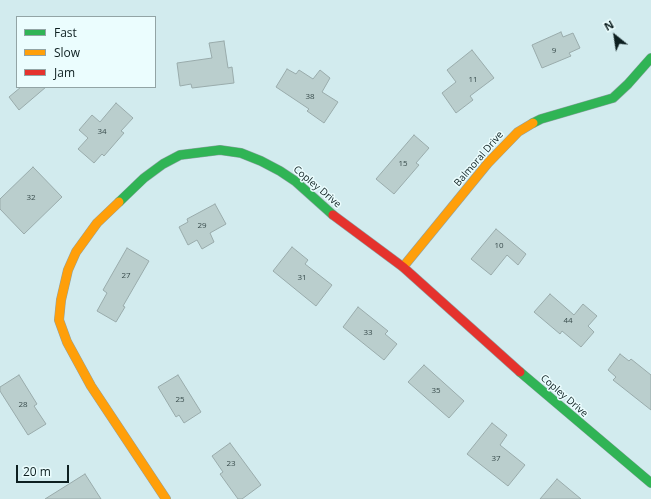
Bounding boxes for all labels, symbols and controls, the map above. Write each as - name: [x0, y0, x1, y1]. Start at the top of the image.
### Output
- legend: [16, 16, 156, 88]
- north arrow: [595, 16, 635, 56]
- text: N: [601, 16, 616, 34]
- text: Fast: [54, 24, 77, 41]
- text: Slow: [54, 44, 80, 61]
- house number: 9: [552, 46, 556, 56]
- text: Jam: [54, 64, 75, 81]
- house number: 11: [468, 75, 478, 85]
- house number: 38: [305, 92, 315, 102]
- house number: 34: [97, 127, 107, 137]
- street label: Balmoral Drive: [452, 129, 506, 189]
- house number: 15: [398, 159, 408, 169]
- street label: Copley Drive: [291, 164, 343, 210]
- house number: 32: [26, 193, 36, 203]
- house number: 29: [197, 221, 207, 231]
- house number: 10: [494, 241, 504, 251]
- house number: 27: [121, 271, 131, 281]
- house number: 31: [297, 273, 307, 283]
- house number: 44: [563, 316, 573, 326]
- house number: 33: [363, 328, 373, 338]
- street label: Copley Drive: [538, 372, 590, 420]
- house number: 35: [431, 386, 441, 396]
- house number: 25: [175, 395, 185, 405]
- house number: 28: [18, 400, 28, 410]
- house number: 37: [491, 454, 501, 464]
- scale bar: [18, 457, 71, 483]
- house number: 23: [226, 459, 236, 469]
- text: 20 m: [23, 463, 51, 480]

